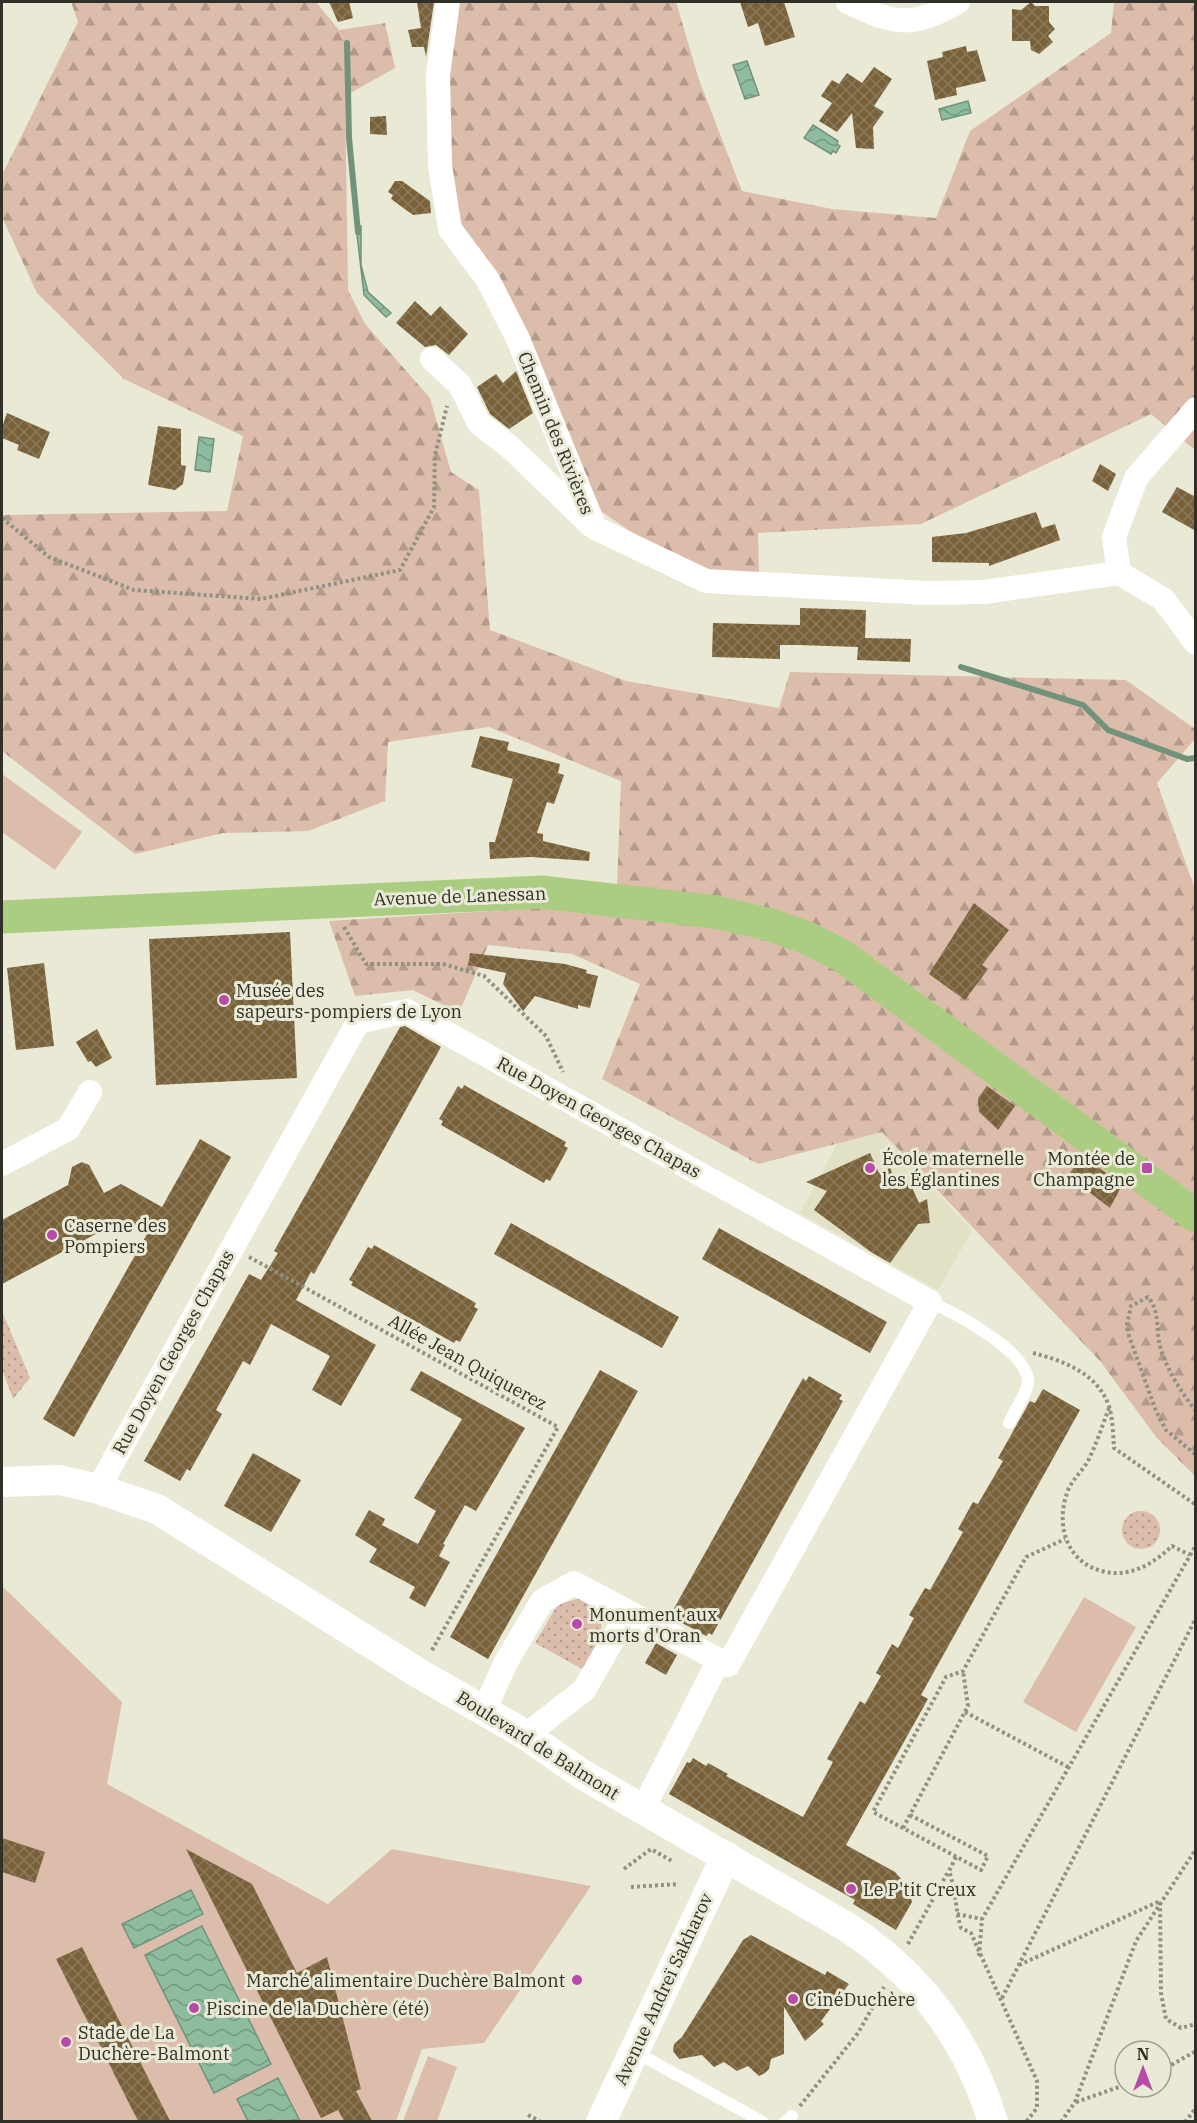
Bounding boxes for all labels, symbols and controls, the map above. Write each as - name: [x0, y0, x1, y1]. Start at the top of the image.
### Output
- street label: Chemin des Rivières: [513, 348, 599, 518]
- street label: Avenue de Lanessan: [373, 881, 547, 911]
- place label: Musée des sapeurs-pompiers de Lyon: [236, 979, 462, 1023]
- marker: Musée des sapeurs-pompiers de Lyon: [217, 993, 231, 1007]
- street label: Rue Doyen Georges Chapas: [493, 1051, 705, 1183]
- place label: École maternelle les Églantines: [882, 1147, 1024, 1191]
- place label: Montée de Champagne: [1033, 1147, 1135, 1191]
- marker: École maternelle les Églantines: [863, 1161, 877, 1175]
- marker: Montée de Champagne: [1140, 1161, 1154, 1175]
- place label: Caserne des Pompiers: [64, 1214, 166, 1258]
- marker: Caserne des Pompiers: [45, 1228, 59, 1242]
- street label: Rue Doyen Georges Chapas: [107, 1246, 239, 1458]
- street label: Allée Jean Quiquerez: [385, 1309, 551, 1415]
- place label: Monument aux morts d'Oran: [589, 1603, 717, 1647]
- marker: Monument aux morts d'Oran: [570, 1617, 584, 1631]
- street label: Boulevard de Balmont: [452, 1685, 624, 1805]
- place label: Le P'tit Creux: [863, 1878, 976, 1901]
- marker: Le P'tit Creux: [844, 1882, 858, 1896]
- street label: Avenue Andreï Sakharov: [608, 1889, 718, 2089]
- place label: Marché alimentaire Duchère Balmont: [246, 1969, 565, 1992]
- marker: Marché alimentaire Duchère Balmont: [570, 1973, 584, 1987]
- place label: CinéDuchère: [805, 1988, 915, 2011]
- marker: CinéDuchère: [786, 1992, 800, 2006]
- place label: Piscine de la Duchère (été): [206, 1997, 429, 2020]
- marker: Piscine de la Duchère (été): [187, 2001, 201, 2015]
- place label: Stade de La Duchère-Balmont: [78, 2021, 229, 2065]
- marker: Stade de La Duchère-Balmont: [59, 2035, 73, 2049]
- north arrow: [1113, 2039, 1173, 2099]
- text: N: [1137, 2044, 1149, 2064]

